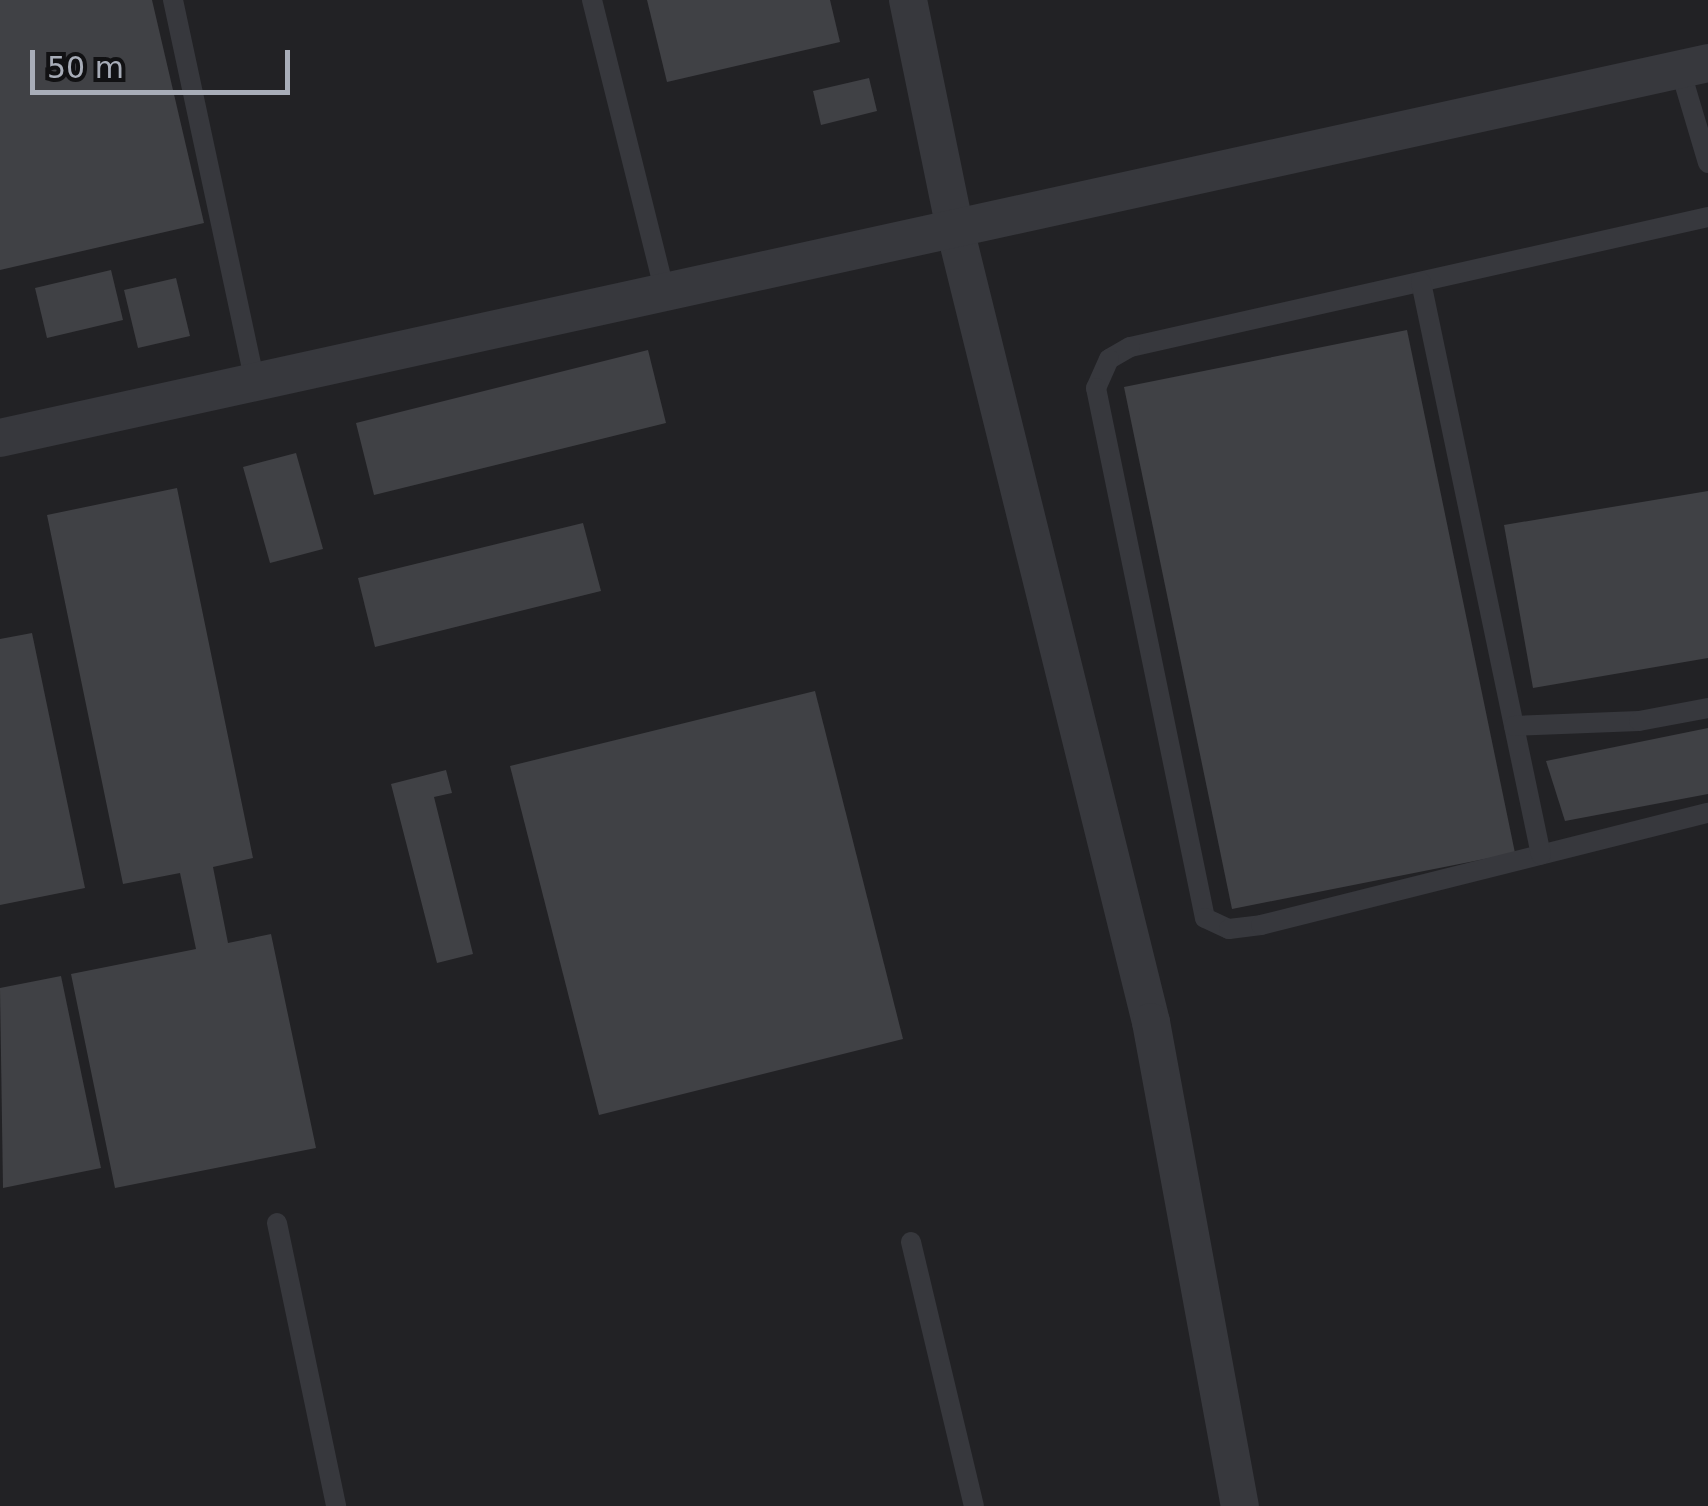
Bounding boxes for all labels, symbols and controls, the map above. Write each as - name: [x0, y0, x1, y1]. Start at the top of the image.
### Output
- scale bar: [35, 30, 295, 92]
- text: 50 m: [47, 50, 124, 85]

